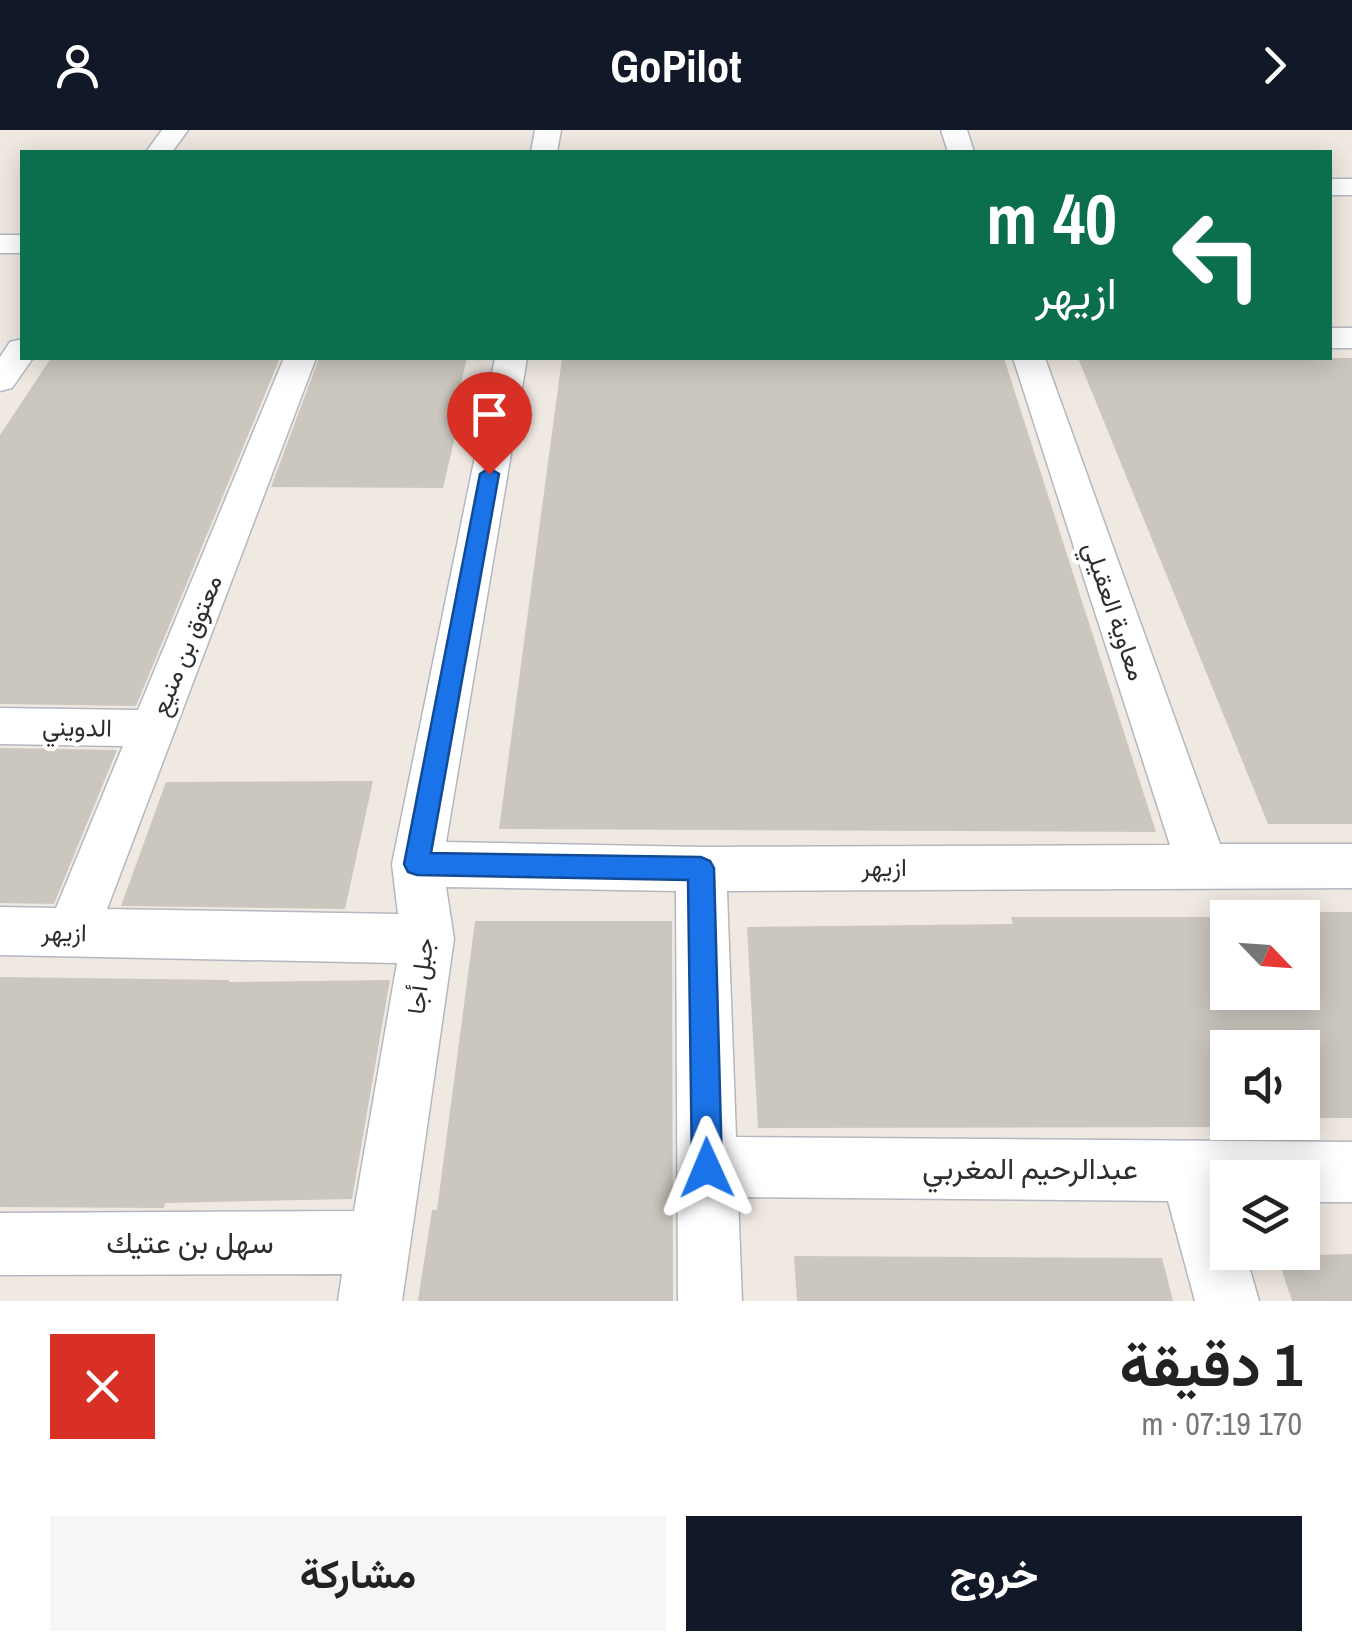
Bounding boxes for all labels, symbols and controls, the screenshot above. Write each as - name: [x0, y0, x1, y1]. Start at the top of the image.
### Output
- text: GoPilot: [610, 35, 742, 96]
- icon: person: [50, 38, 105, 93]
- icon: forward: [1247, 38, 1302, 93]
- text: 40 m: [986, 172, 1117, 266]
- icon: left: [1152, 190, 1282, 320]
- text: ازيهر: [1035, 262, 1117, 323]
- pin: [447, 372, 532, 475]
- icon: arrive: [462, 387, 517, 442]
- street label: معاوية العقيلي: [1072, 537, 1155, 686]
- street label: معتوق بن منيع: [142, 570, 231, 721]
- street label: الدويني: [42, 709, 112, 749]
- street label: ازيهر: [860, 850, 907, 884]
- north arrow: [1210, 900, 1320, 1010]
- map controls: [1210, 900, 1320, 1270]
- street label: ازيهر: [40, 915, 87, 949]
- street label: جبل أجا: [398, 936, 442, 1016]
- button: sound: [1210, 1030, 1320, 1140]
- position arrow: [655, 1116, 759, 1220]
- street label: عبدالرحيم المغربي: [922, 1148, 1138, 1193]
- button: layers: [1210, 1160, 1320, 1270]
- street label: سهل بن عتيك: [106, 1222, 274, 1262]
- text: 1 دقيقة: [1119, 1324, 1302, 1405]
- button: close: [50, 1334, 155, 1439]
- text: 170 m · 07:19: [1142, 1402, 1302, 1445]
- button: مشاركة: [50, 1516, 666, 1631]
- button: خروج: [686, 1516, 1302, 1631]

